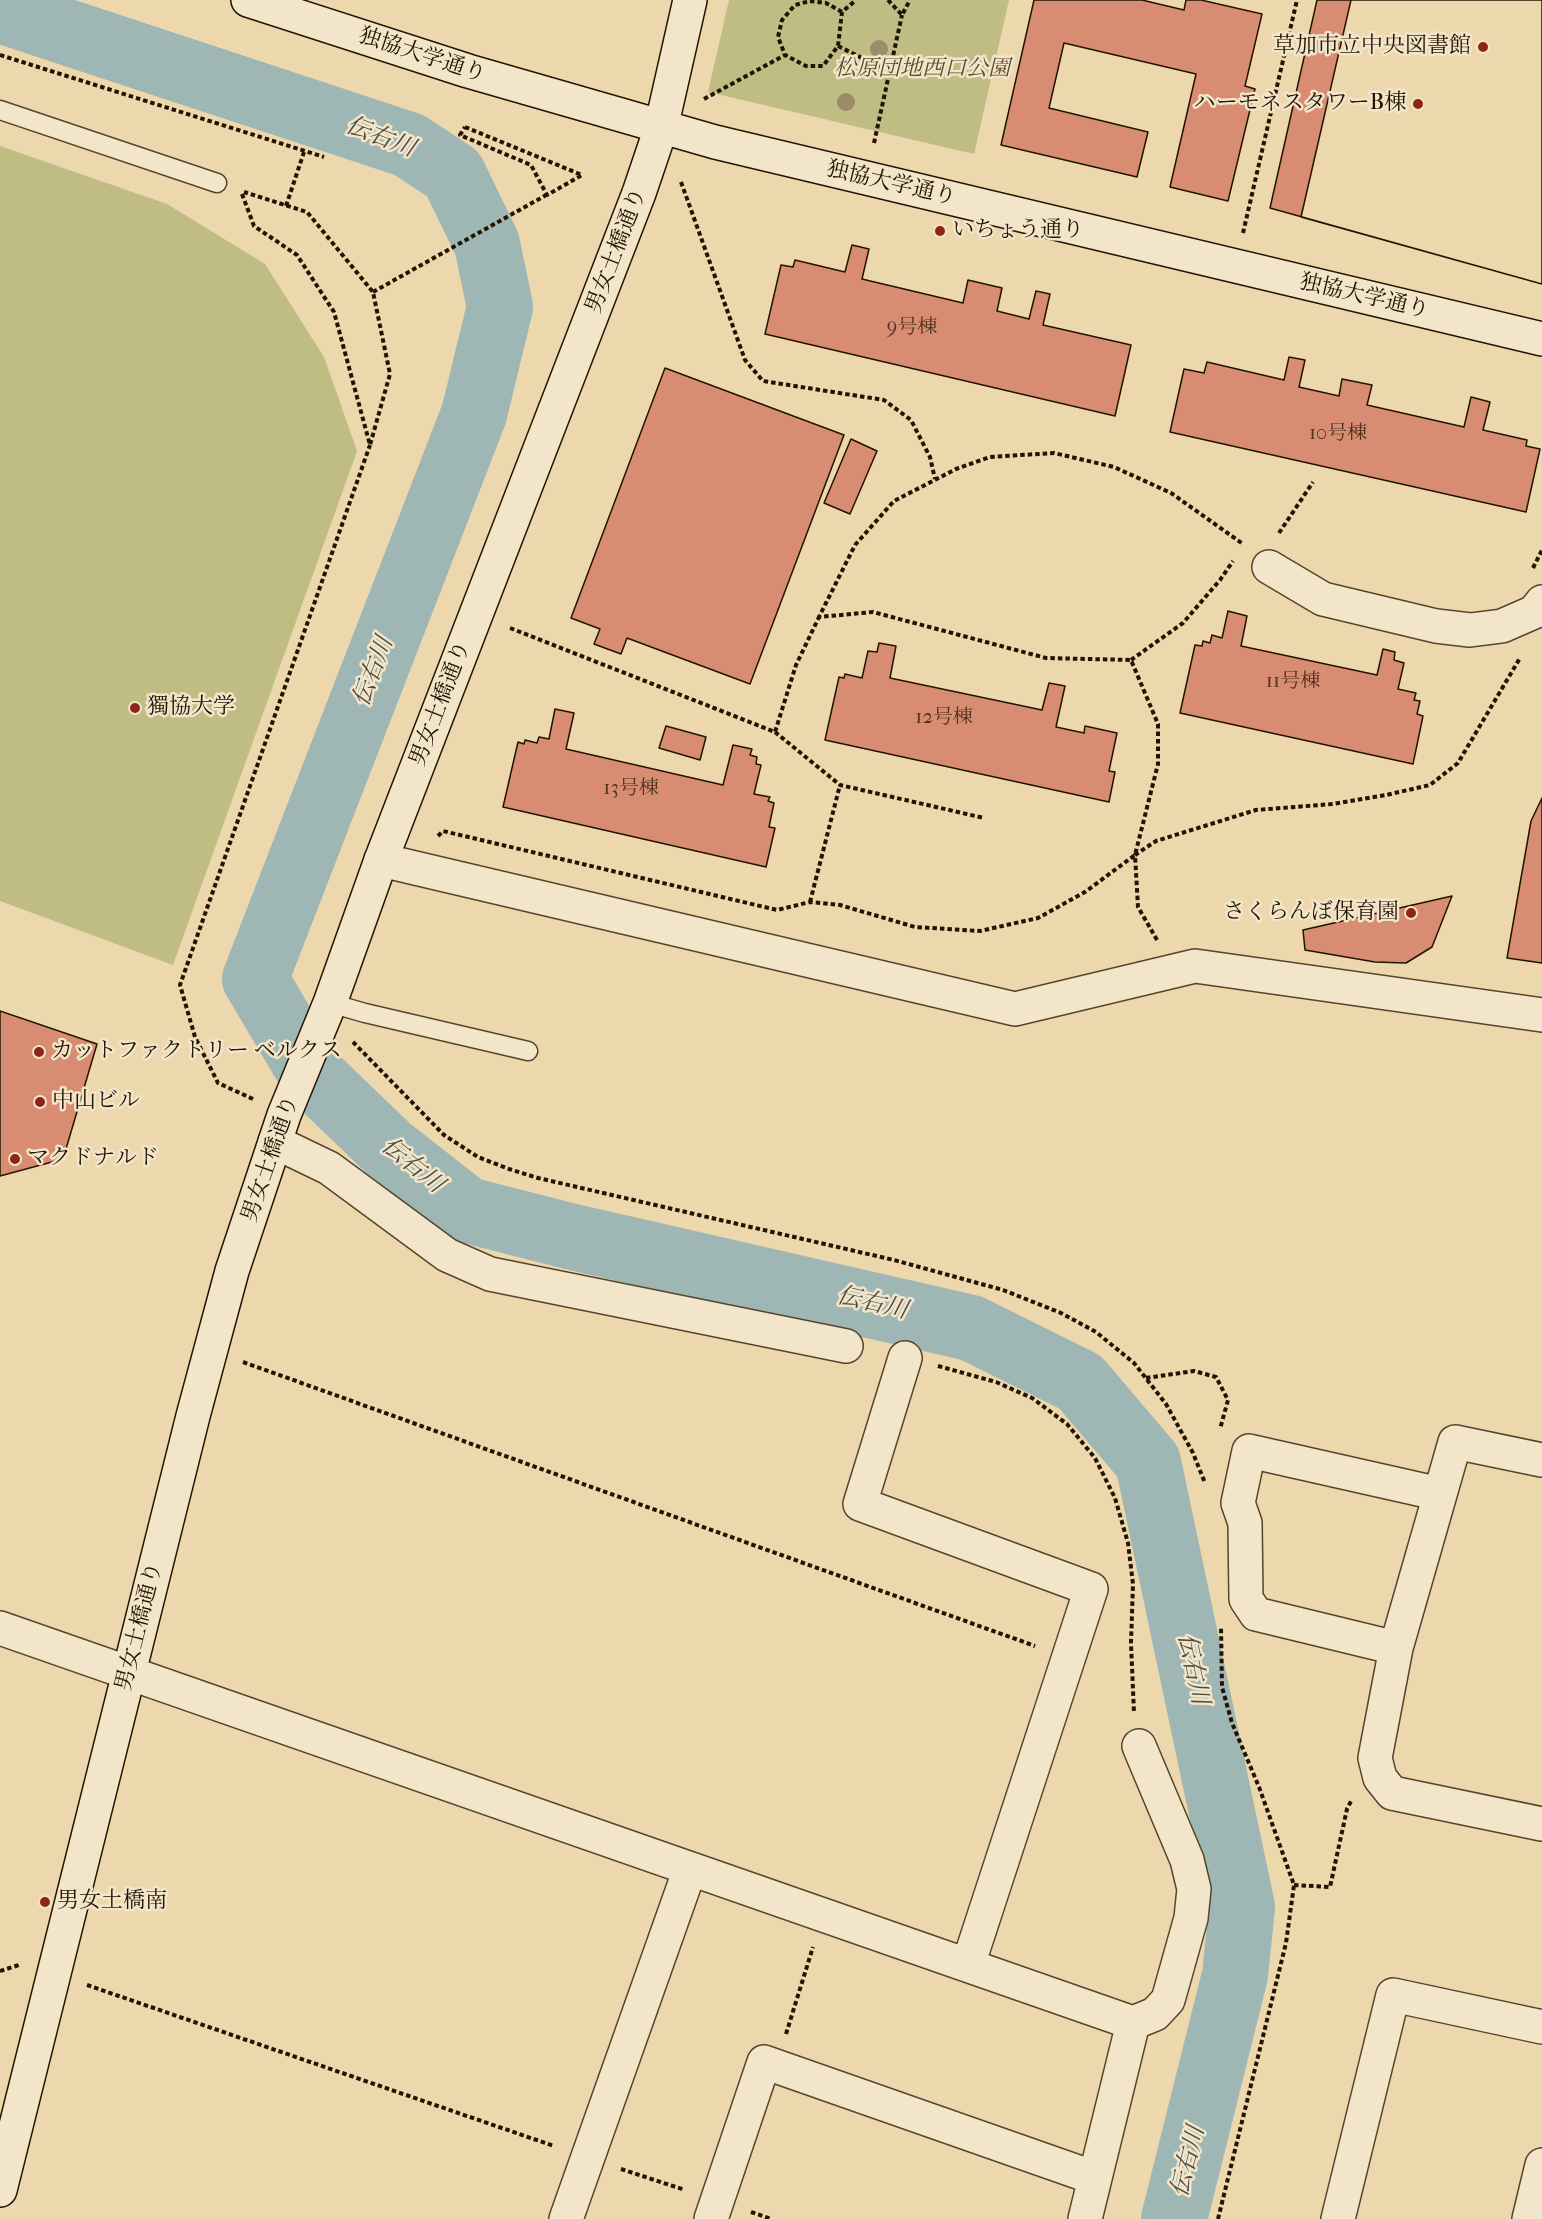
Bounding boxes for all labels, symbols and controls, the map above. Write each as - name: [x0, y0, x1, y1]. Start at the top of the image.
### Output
- street label: 独協大学通り: [355, 23, 489, 89]
- place label: 草加市立中央図書館: [1273, 34, 1471, 60]
- marker: 草加市立中央図書館: [1476, 40, 1490, 54]
- park label: 松原団地西口公園: [834, 57, 1010, 83]
- place label: ハーモネスタワーB棟: [1194, 91, 1406, 117]
- marker: ハーモネスタワーB棟: [1411, 97, 1425, 111]
- water label: 伝右川: [341, 112, 419, 164]
- street label: 独協大学通り: [824, 156, 958, 212]
- street label: 男女土橋通り: [581, 185, 653, 317]
- place label: いちょう通り: [952, 218, 1084, 244]
- marker: いちょう通り: [933, 224, 947, 238]
- street label: 独協大学通り: [1297, 269, 1431, 325]
- house number: 9号棟: [887, 316, 937, 340]
- house number: 10号棟: [1309, 422, 1367, 446]
- water label: 伝右川: [348, 633, 400, 711]
- street label: 男女土橋通り: [405, 638, 477, 770]
- house number: 11号棟: [1266, 670, 1320, 694]
- place label: 獨協大学: [147, 695, 235, 721]
- marker: 獨協大学: [128, 701, 142, 715]
- house number: 12号棟: [915, 706, 973, 730]
- house number: 13号棟: [603, 777, 659, 801]
- place label: さくらんぼ保育園: [1223, 900, 1399, 926]
- marker: さくらんぼ保育園: [1404, 906, 1418, 920]
- place label: カットファクトリー ベルクス: [51, 1039, 342, 1065]
- marker: カットファクトリー ベルクス: [32, 1045, 46, 1059]
- place label: 中山ビル: [52, 1089, 140, 1115]
- street label: 男女土橋通り: [237, 1092, 305, 1226]
- marker: 中山ビル: [33, 1095, 47, 1109]
- water label: 伝右川: [375, 1132, 449, 1200]
- place label: マクドナルド: [27, 1146, 159, 1172]
- marker: マクドナルド: [8, 1152, 22, 1166]
- water label: 伝右川: [834, 1282, 910, 1326]
- street label: 男女土橋通り: [111, 1560, 169, 1694]
- water label: 伝右川: [1170, 1631, 1214, 1707]
- place label: 男女土橋南: [57, 1889, 167, 1915]
- marker: 男女土橋南: [38, 1895, 52, 1909]
- water label: 伝右川: [1166, 2124, 1212, 2200]

